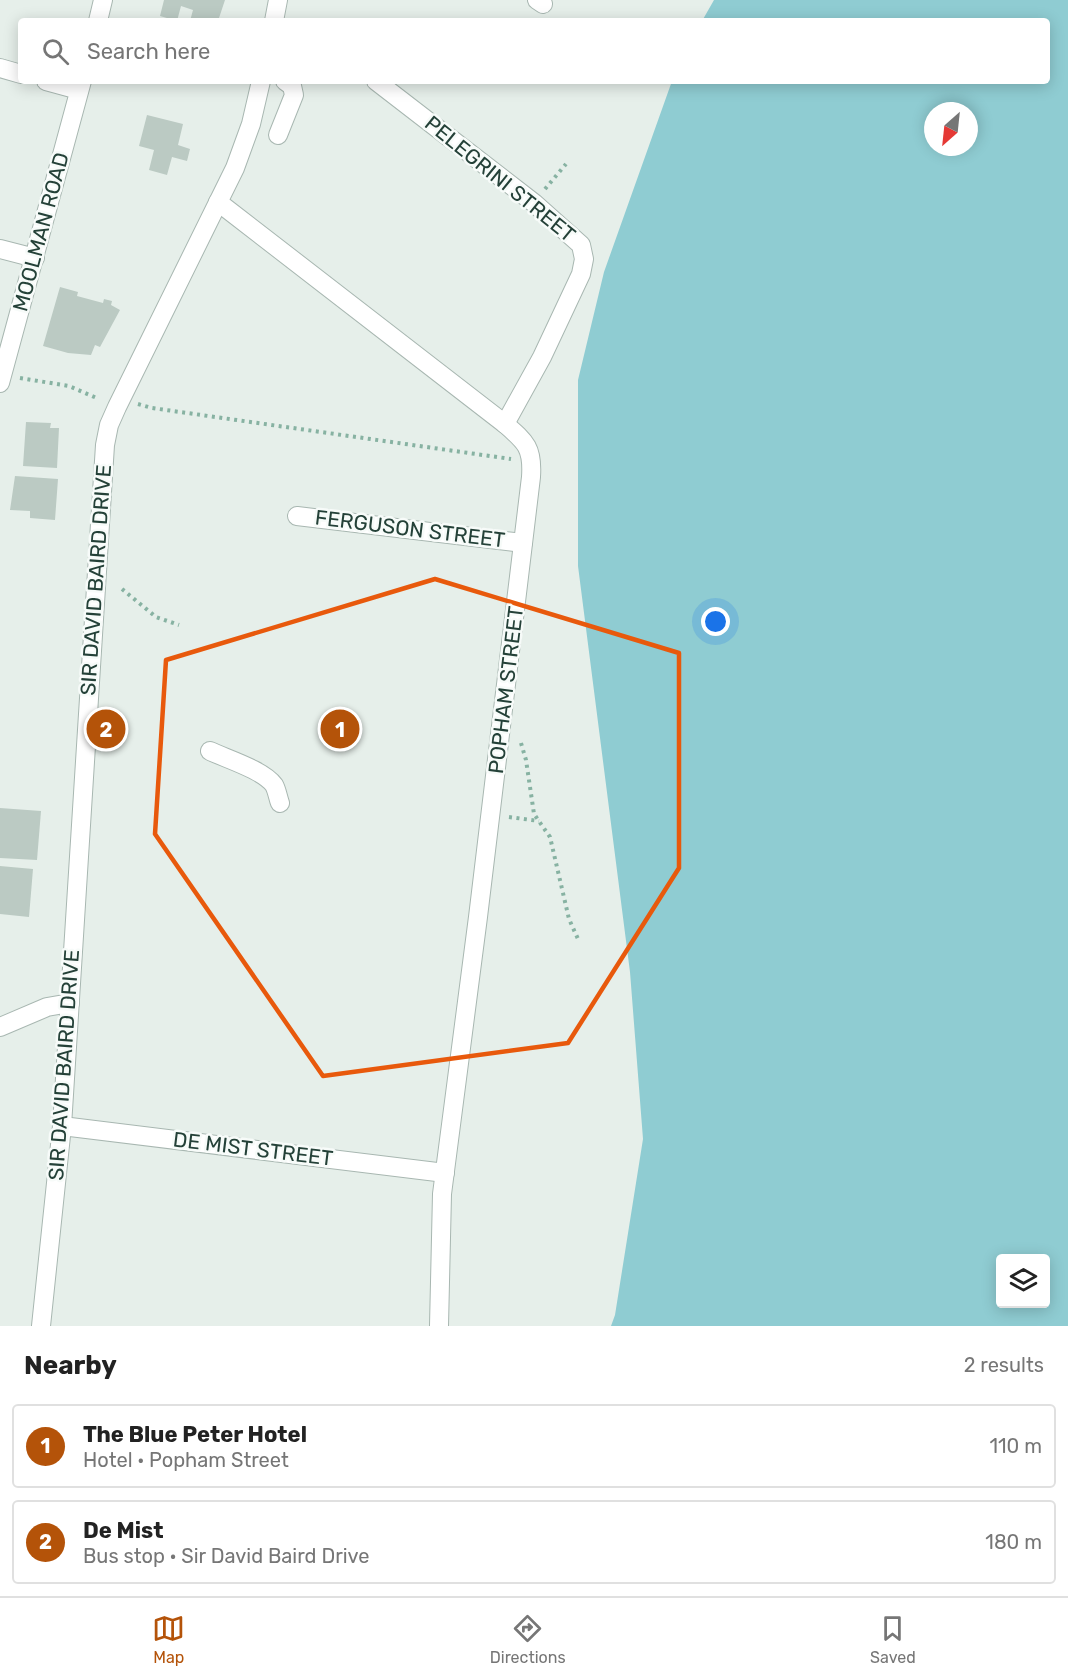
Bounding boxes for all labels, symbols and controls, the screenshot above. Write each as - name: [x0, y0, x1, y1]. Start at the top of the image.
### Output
- search box: [18, 18, 1050, 84]
- icon: search: [39, 35, 72, 68]
- text: Search here: [87, 38, 210, 65]
- north arrow: [924, 102, 978, 156]
- street label: PELEGRINI STREET: [420, 110, 581, 247]
- street label: MOOLMAN ROAD: [7, 150, 74, 314]
- street label: SIR DAVID BAIRD DRIVE: [75, 464, 116, 696]
- street label: FERGUSON STREET: [314, 504, 506, 553]
- street label: POPHAM STREET: [483, 605, 528, 775]
- your location: [701, 607, 730, 636]
- pin: 2: [86, 706, 126, 752]
- pin: 1: [320, 706, 360, 752]
- street label: SIR DAVID BAIRD DRIVE: [43, 949, 84, 1181]
- street label: DE MIST STREET: [172, 1126, 334, 1171]
- map controls: [996, 1254, 1050, 1308]
- button: layers: [996, 1254, 1050, 1308]
- text: Nearby: [24, 1350, 117, 1381]
- text: 2 results: [964, 1353, 1044, 1377]
- text: The Blue Peter Hotel: [83, 1421, 307, 1448]
- text: 1: [41, 1434, 50, 1458]
- text: 110 m: [990, 1434, 1042, 1458]
- text: Hotel · Popham Street: [83, 1448, 289, 1472]
- text: De Mist: [83, 1517, 163, 1544]
- text: 2: [39, 1530, 52, 1554]
- text: 180 m: [985, 1530, 1042, 1554]
- text: Bus stop · Sir David Baird Drive: [83, 1544, 370, 1568]
- tab: Map: [152, 1612, 185, 1667]
- tab: Directions: [490, 1612, 566, 1667]
- tab: Saved: [870, 1612, 916, 1667]

